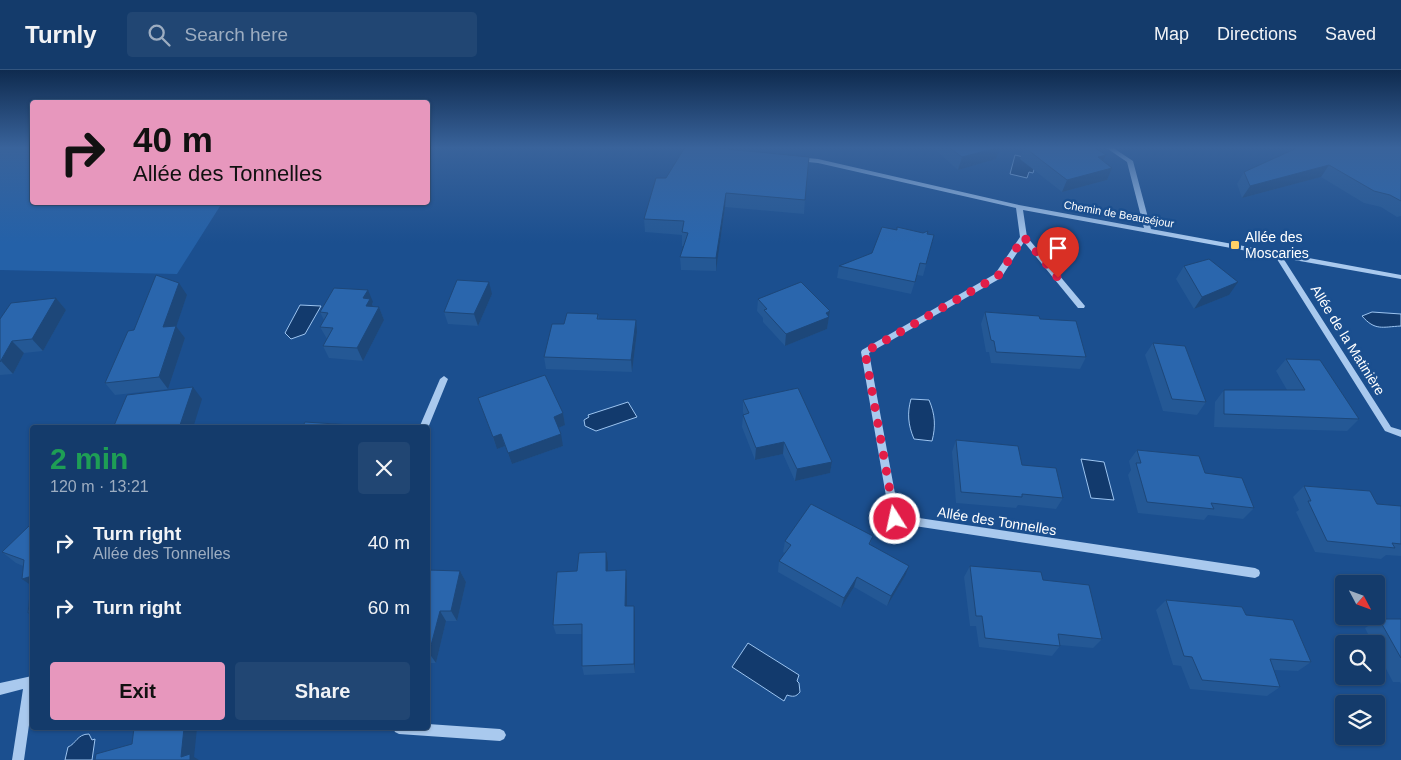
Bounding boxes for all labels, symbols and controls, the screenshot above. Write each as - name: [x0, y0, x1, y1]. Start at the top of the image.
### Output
- search box: [127, 12, 477, 57]
- text: Turnly: [25, 21, 97, 48]
- icon: search: [145, 21, 173, 49]
- text: Search here: [185, 24, 288, 45]
- text: Map: [1154, 24, 1189, 44]
- text: Directions: [1217, 24, 1297, 44]
- text: Saved: [1325, 24, 1376, 44]
- icon: right: [50, 120, 115, 185]
- text: 40 m: [133, 120, 213, 159]
- text: Allée des Tonnelles: [133, 161, 322, 186]
- street label: Chemin de Beauséjour: [1063, 198, 1175, 230]
- pin: [1037, 227, 1079, 278]
- place label: Allée des Moscaries: [1245, 229, 1309, 261]
- icon: arrive: [1044, 234, 1072, 262]
- marker: Allée des Moscaries: [1229, 239, 1241, 251]
- street label: Allée de la Matinière: [1308, 282, 1389, 398]
- text: 2 min: [50, 442, 128, 475]
- button: close: [358, 442, 410, 494]
- text: 120 m · 13:21: [50, 478, 149, 495]
- position arrow: [868, 492, 920, 544]
- street label: Allée des Tonnelles: [936, 504, 1058, 538]
- text: Turn right: [93, 523, 181, 544]
- icon: right: [50, 529, 78, 557]
- text: 40 m: [368, 532, 410, 553]
- text: Allée des Tonnelles: [93, 545, 231, 562]
- north arrow: [1335, 575, 1385, 625]
- map controls: [1335, 575, 1385, 745]
- icon: right: [50, 594, 78, 622]
- text: Turn right: [93, 597, 181, 618]
- text: 60 m: [368, 597, 410, 618]
- button: search: [1335, 635, 1385, 685]
- button: Exit: [50, 662, 225, 720]
- button: Share: [235, 662, 410, 720]
- button: layers: [1335, 695, 1385, 745]

